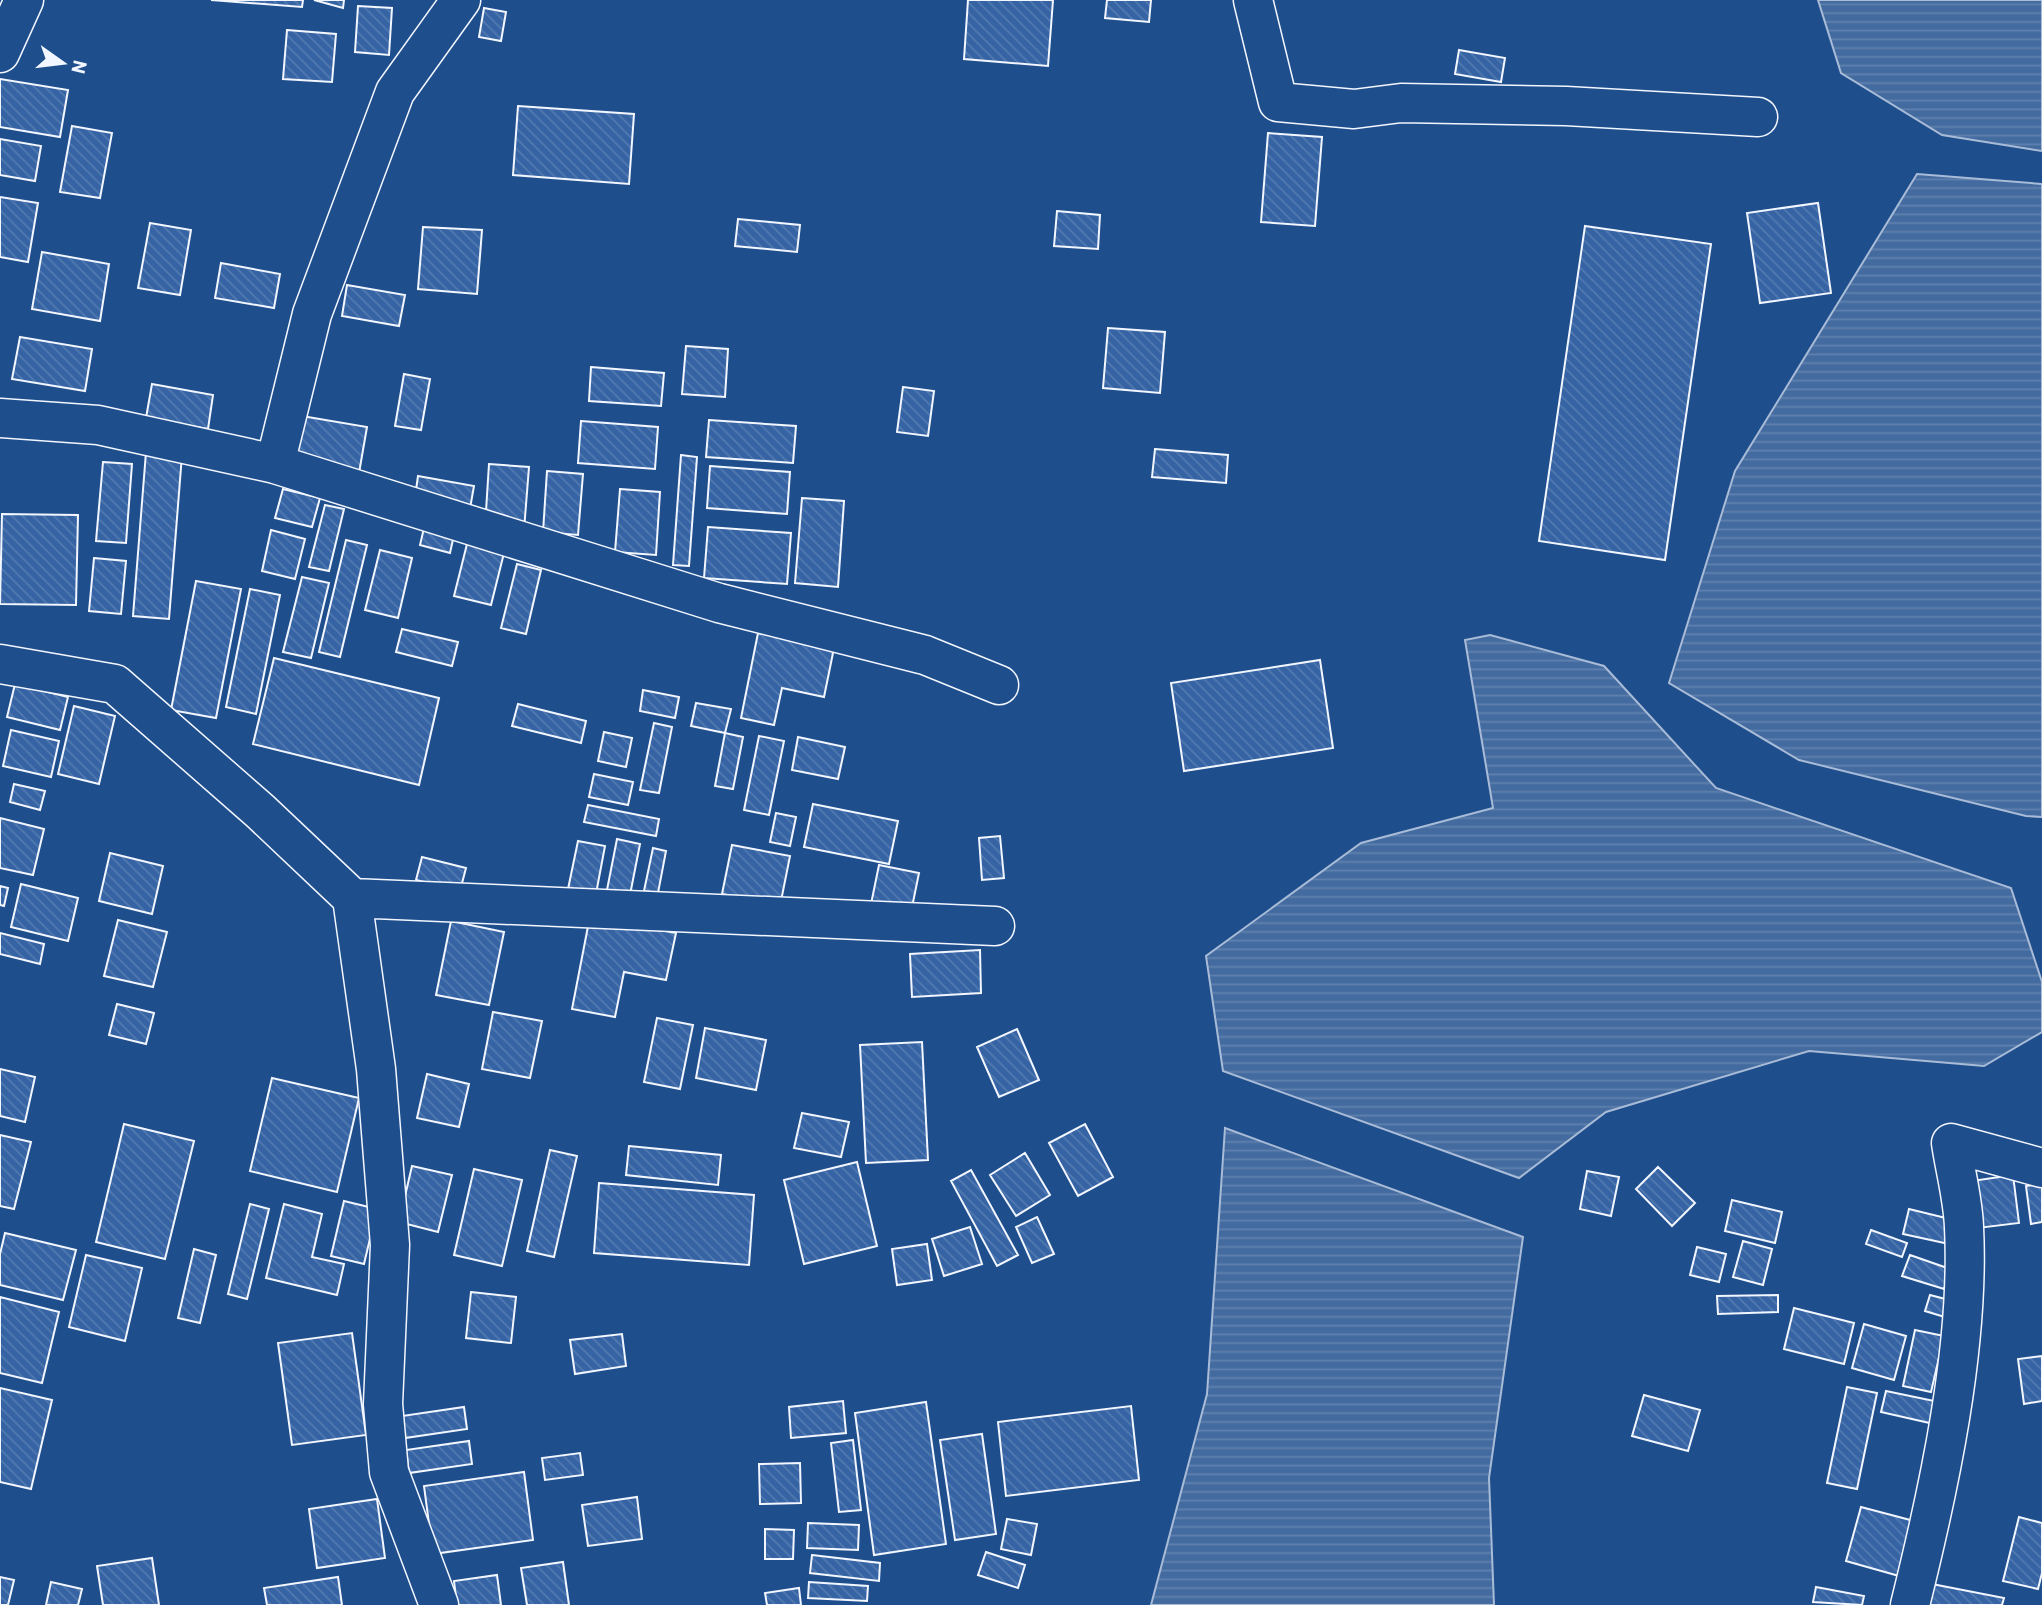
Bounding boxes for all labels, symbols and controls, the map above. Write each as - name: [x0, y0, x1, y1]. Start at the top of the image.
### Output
- north arrow: [28, 28, 98, 98]
- text: N: [67, 58, 93, 76]

